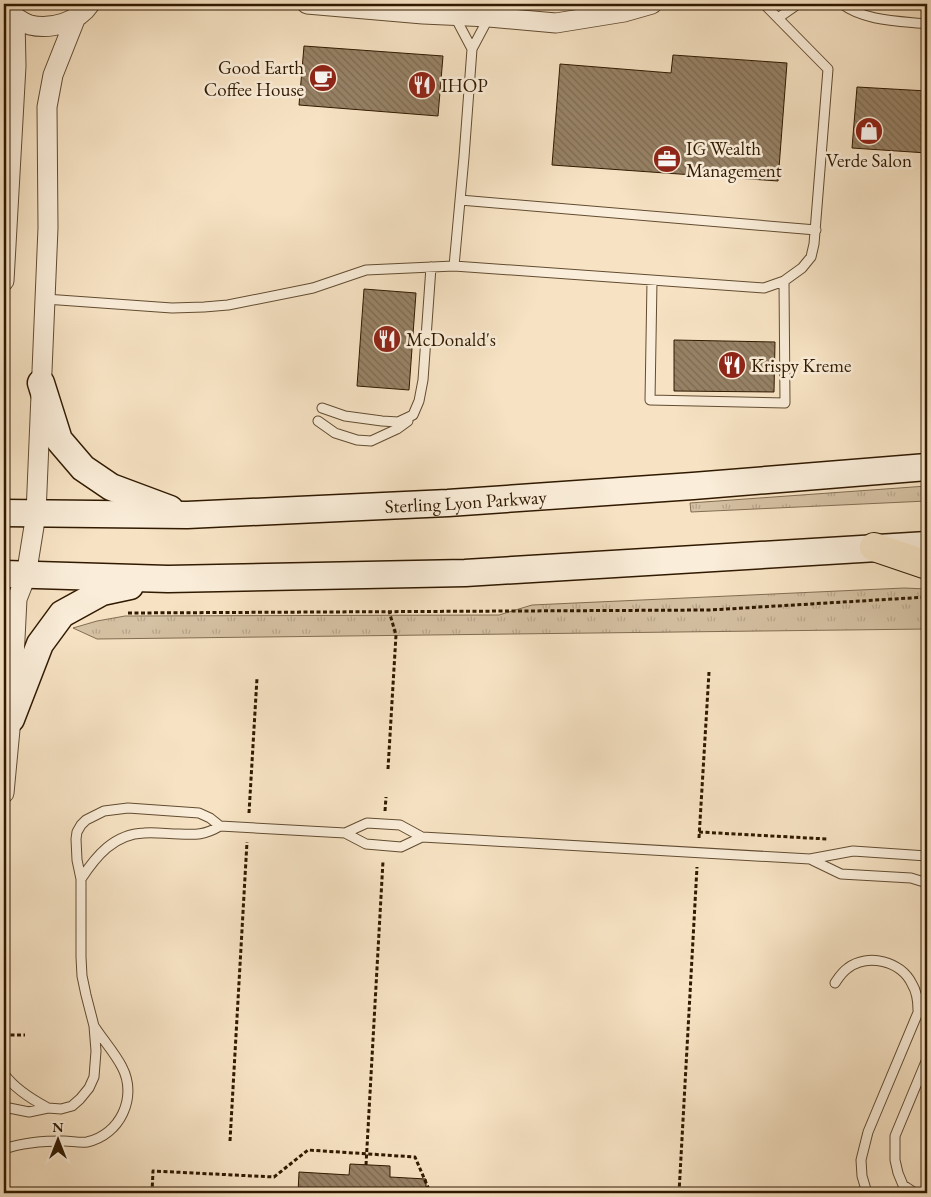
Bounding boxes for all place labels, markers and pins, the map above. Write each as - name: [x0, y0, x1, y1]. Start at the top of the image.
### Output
- place label: Good Earth Coffee House: [204, 55, 304, 102]
- cafe icon: Good Earth Coffee House: [308, 63, 338, 93]
- restaurant icon: IHOP: [407, 70, 437, 100]
- place label: IHOP: [441, 73, 488, 98]
- shop icon: Verde Salon: [854, 116, 884, 146]
- place label: IG Wealth Management: [686, 136, 782, 183]
- office icon: IG Wealth Management: [652, 144, 682, 174]
- place label: Verde Salon: [826, 148, 912, 173]
- restaurant icon: McDonald's: [372, 324, 402, 354]
- place label: McDonald's: [406, 327, 496, 352]
- restaurant icon: Krispy Kreme: [717, 350, 747, 380]
- place label: Krispy Kreme: [751, 353, 851, 378]

